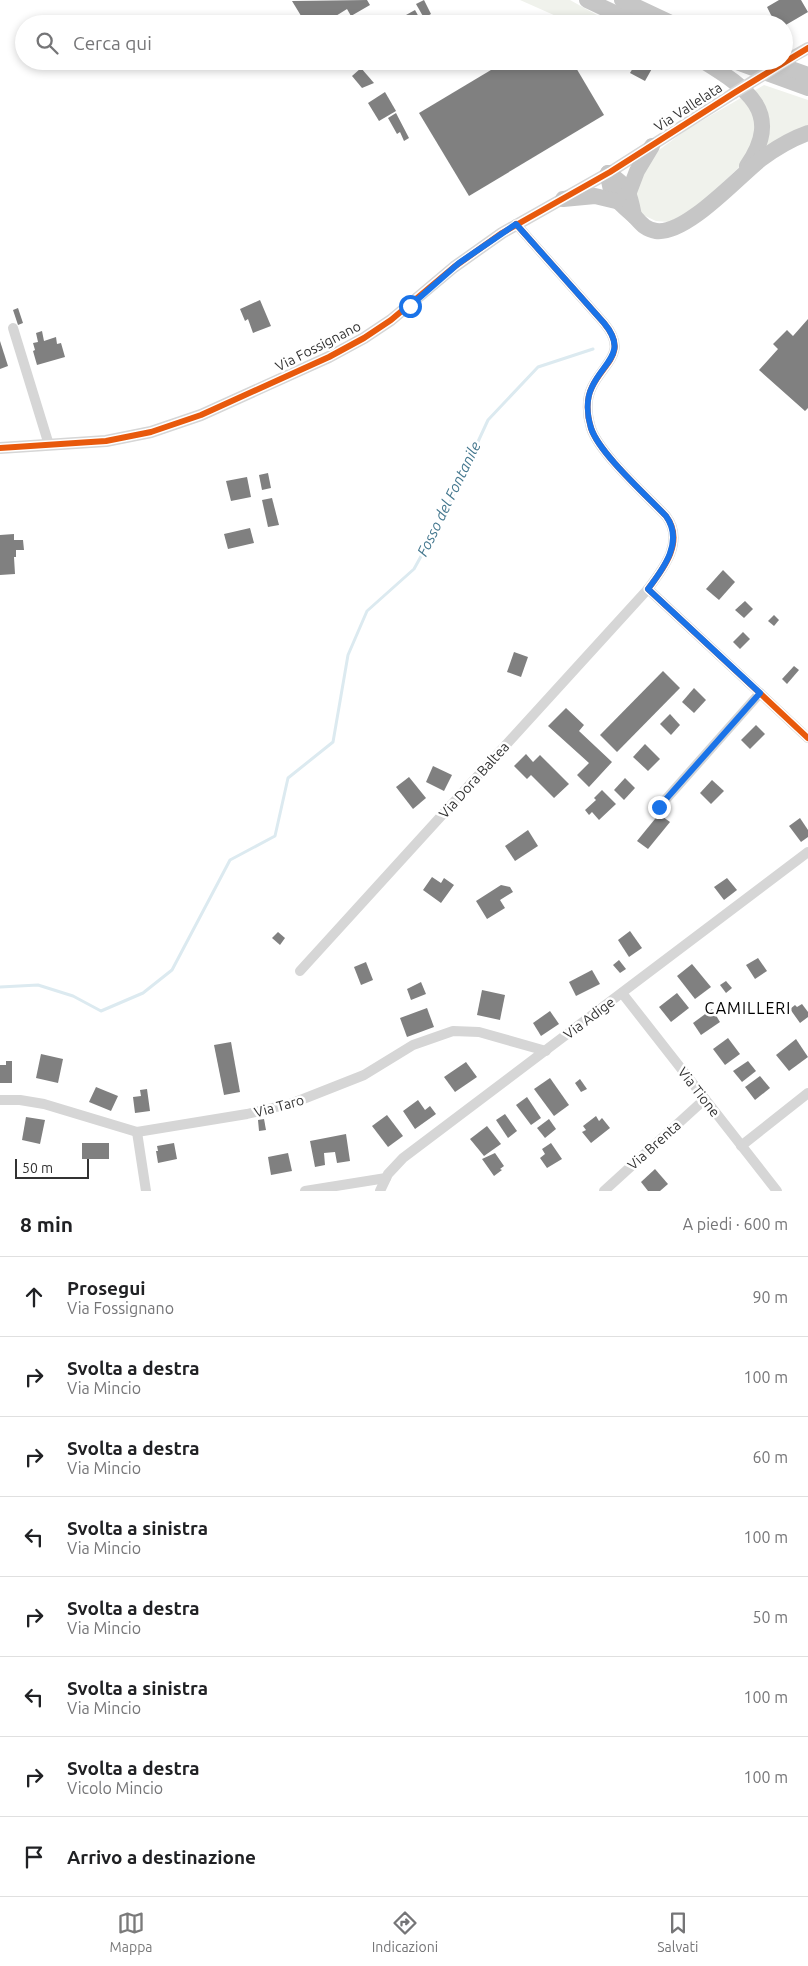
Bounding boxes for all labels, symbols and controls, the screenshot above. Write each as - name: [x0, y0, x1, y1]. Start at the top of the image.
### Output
- search box: [15, 15, 793, 70]
- icon: search: [33, 29, 61, 57]
- text: Cerca qui: [73, 32, 152, 54]
- street label: Via Vallelata: [651, 79, 725, 135]
- route start: [399, 295, 422, 318]
- street label: Via Fossignano: [273, 318, 363, 374]
- water label: Fosso del Fontanile: [413, 438, 484, 559]
- street label: Via Dora Baltea: [436, 739, 512, 821]
- route end: [648, 796, 671, 819]
- street label: Via Adige: [560, 994, 618, 1042]
- district label: CAMILLERI: [705, 999, 791, 1017]
- street label: Via Tione: [675, 1064, 723, 1120]
- street label: Via Taro: [252, 1092, 306, 1120]
- street label: Via Brenta: [624, 1117, 684, 1173]
- scale bar: [15, 1156, 89, 1179]
- text: 50 m: [22, 1160, 53, 1176]
- text: 8 min: [20, 1212, 73, 1236]
- text: A piedi · 600 m: [683, 1215, 788, 1233]
- text: Prosegui: [67, 1277, 146, 1299]
- icon: ahead: [20, 1283, 48, 1311]
- text: 90 m: [752, 1288, 788, 1306]
- text: Via Fossignano: [67, 1299, 174, 1317]
- text: Svolta a destra: [67, 1357, 200, 1379]
- icon: right: [20, 1363, 48, 1391]
- text: 100 m: [743, 1368, 788, 1386]
- text: Via Mincio: [67, 1379, 141, 1397]
- text: Svolta a destra: [67, 1437, 200, 1459]
- icon: right: [20, 1443, 48, 1471]
- text: 60 m: [752, 1448, 788, 1466]
- text: Via Mincio: [67, 1459, 141, 1477]
- text: Svolta a sinistra: [67, 1517, 208, 1539]
- icon: left: [20, 1523, 48, 1551]
- text: 100 m: [743, 1528, 788, 1546]
- text: Via Mincio: [67, 1539, 141, 1557]
- text: Svolta a destra: [67, 1597, 200, 1619]
- icon: right: [20, 1603, 48, 1631]
- text: 50 m: [752, 1608, 788, 1626]
- text: Via Mincio: [67, 1619, 141, 1637]
- text: Svolta a sinistra: [67, 1677, 208, 1699]
- icon: left: [20, 1683, 48, 1711]
- text: 100 m: [743, 1688, 788, 1706]
- text: Via Mincio: [67, 1699, 141, 1717]
- text: Svolta a destra: [67, 1757, 200, 1779]
- icon: right: [20, 1763, 48, 1791]
- text: 100 m: [743, 1768, 788, 1786]
- text: Vicolo Mincio: [67, 1779, 163, 1797]
- icon: arrive: [20, 1843, 48, 1871]
- text: Arrivo a destinazione: [67, 1846, 256, 1868]
- tab: Mappa: [110, 1909, 153, 1955]
- tab: Indicazioni: [372, 1909, 438, 1955]
- tab: Salvati: [657, 1909, 698, 1955]

